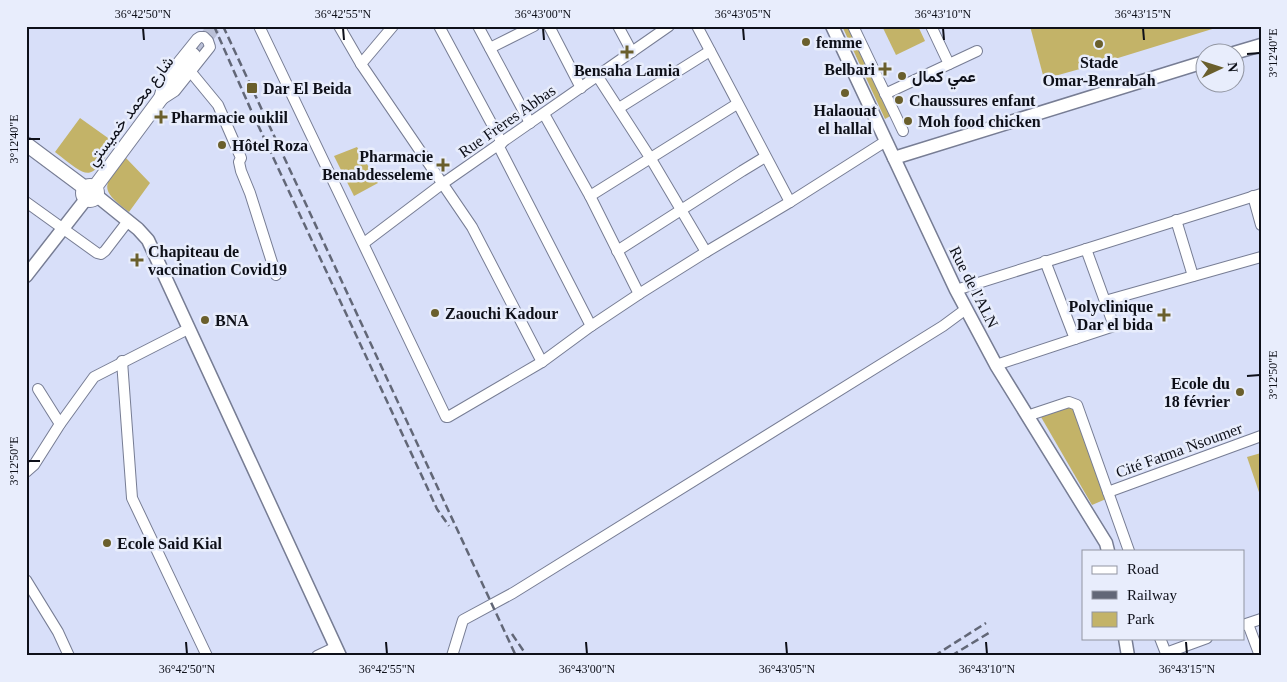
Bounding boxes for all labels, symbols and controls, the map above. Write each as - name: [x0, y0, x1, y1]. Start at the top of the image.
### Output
- text: 36°42'50"N: [115, 7, 172, 21]
- text: 36°42'55"N: [315, 7, 372, 21]
- text: 36°43'00"N: [515, 7, 572, 21]
- text: 36°43'05"N: [715, 7, 772, 21]
- text: 36°43'10"N: [915, 7, 972, 21]
- text: 36°43'15"N: [1115, 7, 1172, 21]
- text: 3°12'40"E: [1266, 28, 1280, 78]
- place label: femme: [816, 34, 862, 51]
- marker: femme: [800, 36, 812, 48]
- marker: Stade Omar-Benrabah: [1093, 38, 1105, 50]
- north arrow: [1194, 42, 1244, 92]
- marker: Bensaha Lamia: [621, 46, 633, 58]
- street label: شارع محمد خميستي: [83, 53, 181, 172]
- place label: Stade Omar-Benrabah: [1042, 54, 1156, 89]
- place label: Belbari: [824, 61, 876, 78]
- place label: Bensaha Lamia: [574, 62, 680, 79]
- text: N: [1225, 62, 1240, 73]
- marker: Belbari: [879, 63, 891, 75]
- place label: عمي كمال: [912, 68, 976, 90]
- marker: عمي كمال: [896, 70, 908, 82]
- place label: Dar El Beida: [263, 80, 352, 97]
- marker: Dar El Beida: [245, 81, 259, 95]
- street label: Rue Frères Abbas: [456, 81, 558, 161]
- marker: Halaouat el hallal: [839, 87, 851, 99]
- place label: Chaussures enfant: [909, 92, 1036, 109]
- marker: Chaussures enfant: [893, 94, 905, 106]
- place label: Halaouat el hallal: [813, 102, 877, 137]
- place label: Pharmacie ouklil: [171, 109, 288, 126]
- marker: Pharmacie ouklil: [155, 111, 167, 123]
- place label: Moh food chicken: [918, 113, 1041, 130]
- text: 3°12'40"E: [7, 114, 21, 164]
- marker: Moh food chicken: [902, 115, 914, 127]
- place label: Hôtel Roza: [232, 137, 308, 154]
- marker: Hôtel Roza: [216, 139, 228, 151]
- place label: Pharmacie Benabdesseleme: [322, 148, 433, 183]
- marker: Pharmacie Benabdesseleme: [437, 159, 449, 171]
- place label: Chapiteau de vaccination Covid19: [148, 243, 287, 278]
- street label: Rue de l'ALN: [946, 243, 1002, 331]
- marker: Chapiteau de vaccination Covid19: [130, 253, 144, 267]
- place label: Polyclinique Dar el bida: [1069, 298, 1153, 333]
- place label: Zaouchi Kadour: [445, 305, 558, 322]
- marker: Zaouchi Kadour: [429, 307, 441, 319]
- marker: Polyclinique Dar el bida: [1157, 308, 1171, 322]
- place label: BNA: [215, 312, 249, 329]
- marker: BNA: [199, 314, 211, 326]
- text: 3°12'50"E: [1266, 350, 1280, 400]
- place label: Ecole du 18 février: [1164, 375, 1230, 410]
- marker: Ecole du 18 février: [1234, 386, 1246, 398]
- street label: Cité Fatma Nsoumer: [1113, 419, 1245, 481]
- text: 3°12'50"E: [7, 436, 21, 486]
- place label: Ecole Said Kial: [117, 535, 222, 552]
- marker: Ecole Said Kial: [101, 537, 113, 549]
- legend: [1082, 550, 1244, 640]
- text: Road: [1127, 561, 1159, 577]
- text: Railway: [1127, 587, 1177, 603]
- text: Park: [1127, 611, 1155, 627]
- text: 36°42'50"N: [159, 662, 216, 676]
- text: 36°42'55"N: [359, 662, 416, 676]
- text: 36°43'00"N: [559, 662, 616, 676]
- text: 36°43'05"N: [759, 662, 816, 676]
- text: 36°43'10"N: [959, 662, 1016, 676]
- text: 36°43'15"N: [1159, 662, 1216, 676]

